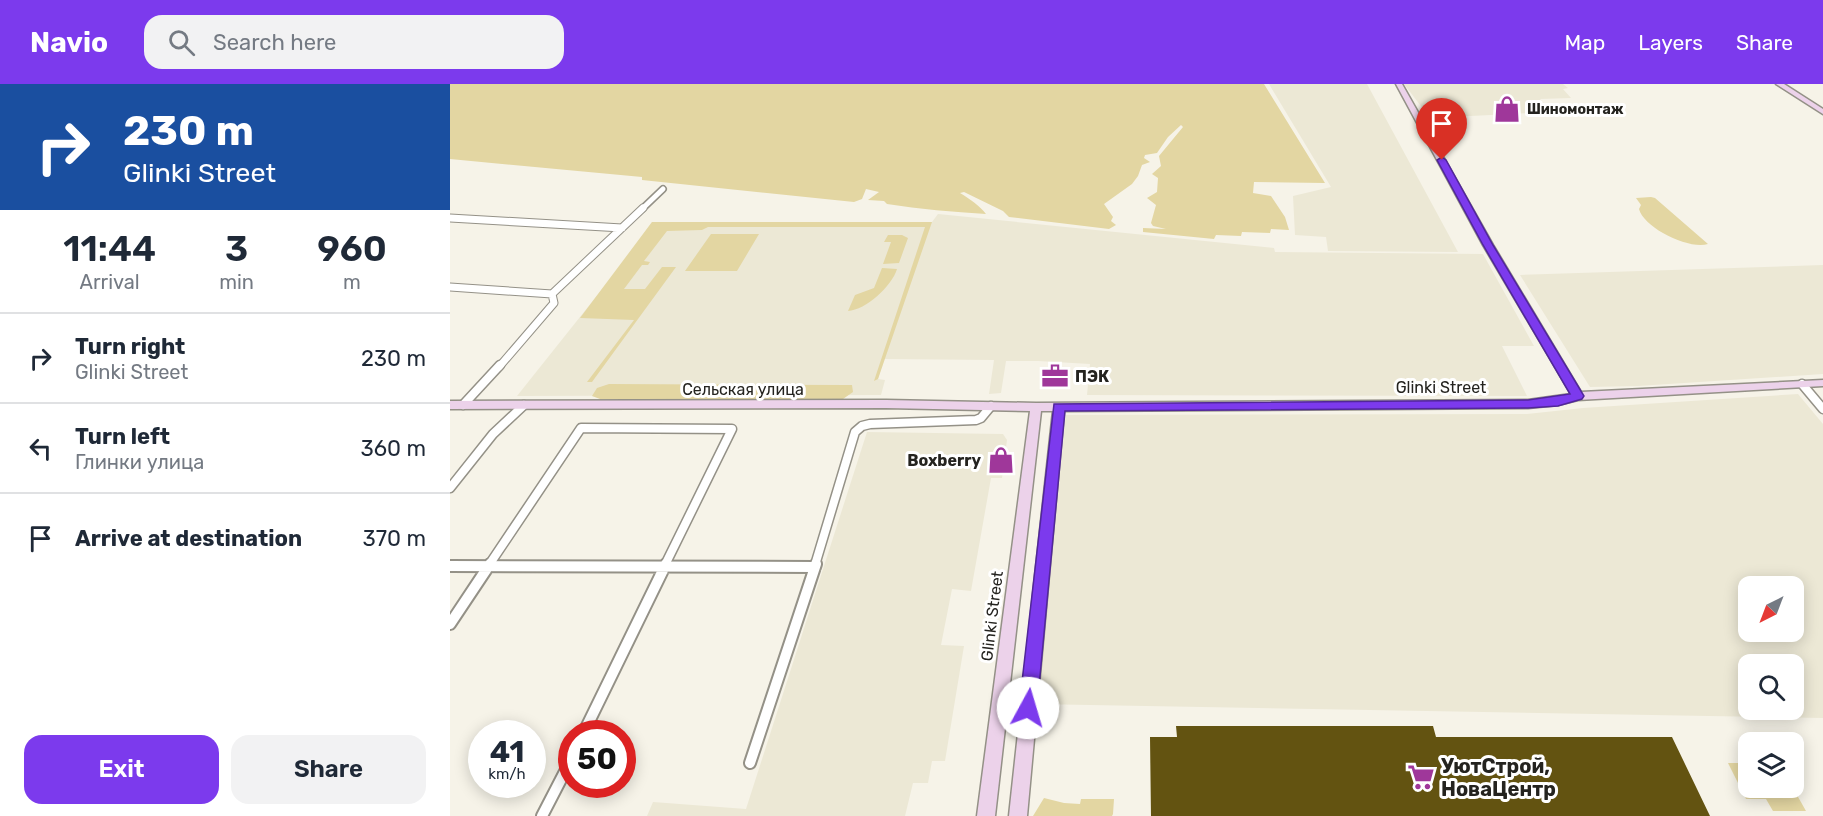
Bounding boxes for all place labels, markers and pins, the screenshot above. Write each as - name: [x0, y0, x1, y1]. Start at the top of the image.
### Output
- shop icon: Шиномонтаж: [1492, 94, 1522, 124]
- pin: [1416, 98, 1467, 160]
- place label: Шиномонтаж: [1527, 101, 1624, 118]
- office icon: ПЭК: [1040, 361, 1070, 391]
- place label: ПЭК: [1075, 367, 1109, 386]
- shop icon: Boxberry: [986, 445, 1016, 475]
- place label: Boxberry: [907, 451, 981, 470]
- place label: УютСтрой, НоваЦентр: [1441, 754, 1556, 801]
- supermarket icon: УютСтрой, НоваЦентр: [1406, 762, 1436, 792]

